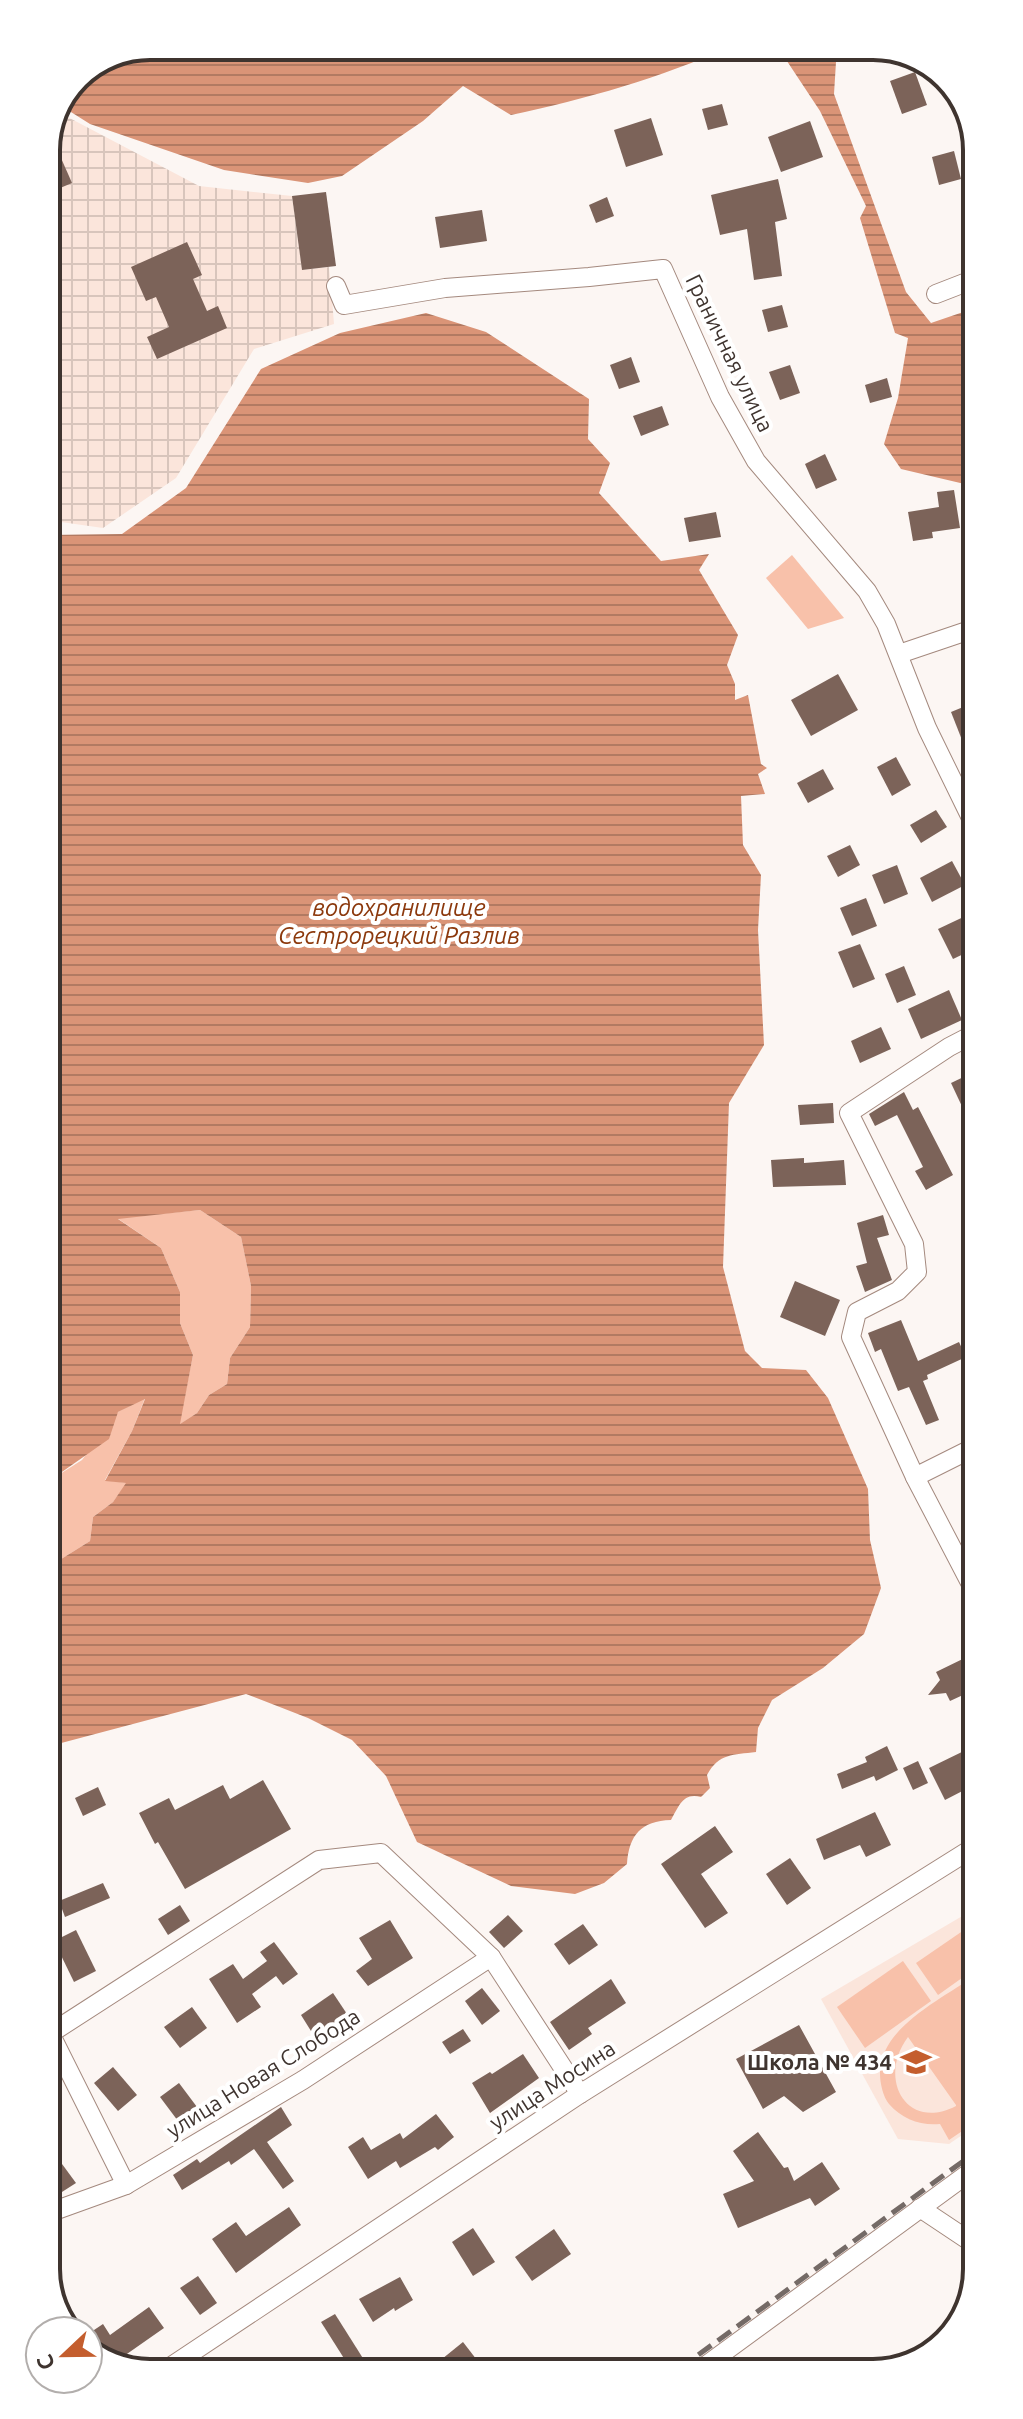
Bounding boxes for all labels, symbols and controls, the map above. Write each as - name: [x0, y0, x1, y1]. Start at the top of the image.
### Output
- street label: Граничная улица: [682, 270, 779, 436]
- water label: водохранилище Сестрорецкий Разлив: [278, 894, 520, 949]
- street label: улица Новая Слобода: [161, 2003, 364, 2142]
- street label: улица Мосина: [484, 2035, 619, 2134]
- school or university icon: Школа № 434: [899, 2045, 933, 2079]
- place label: Школа № 434: [747, 2049, 892, 2074]
- north arrow: [24, 2315, 104, 2395]
- text: С: [31, 2351, 59, 2374]

